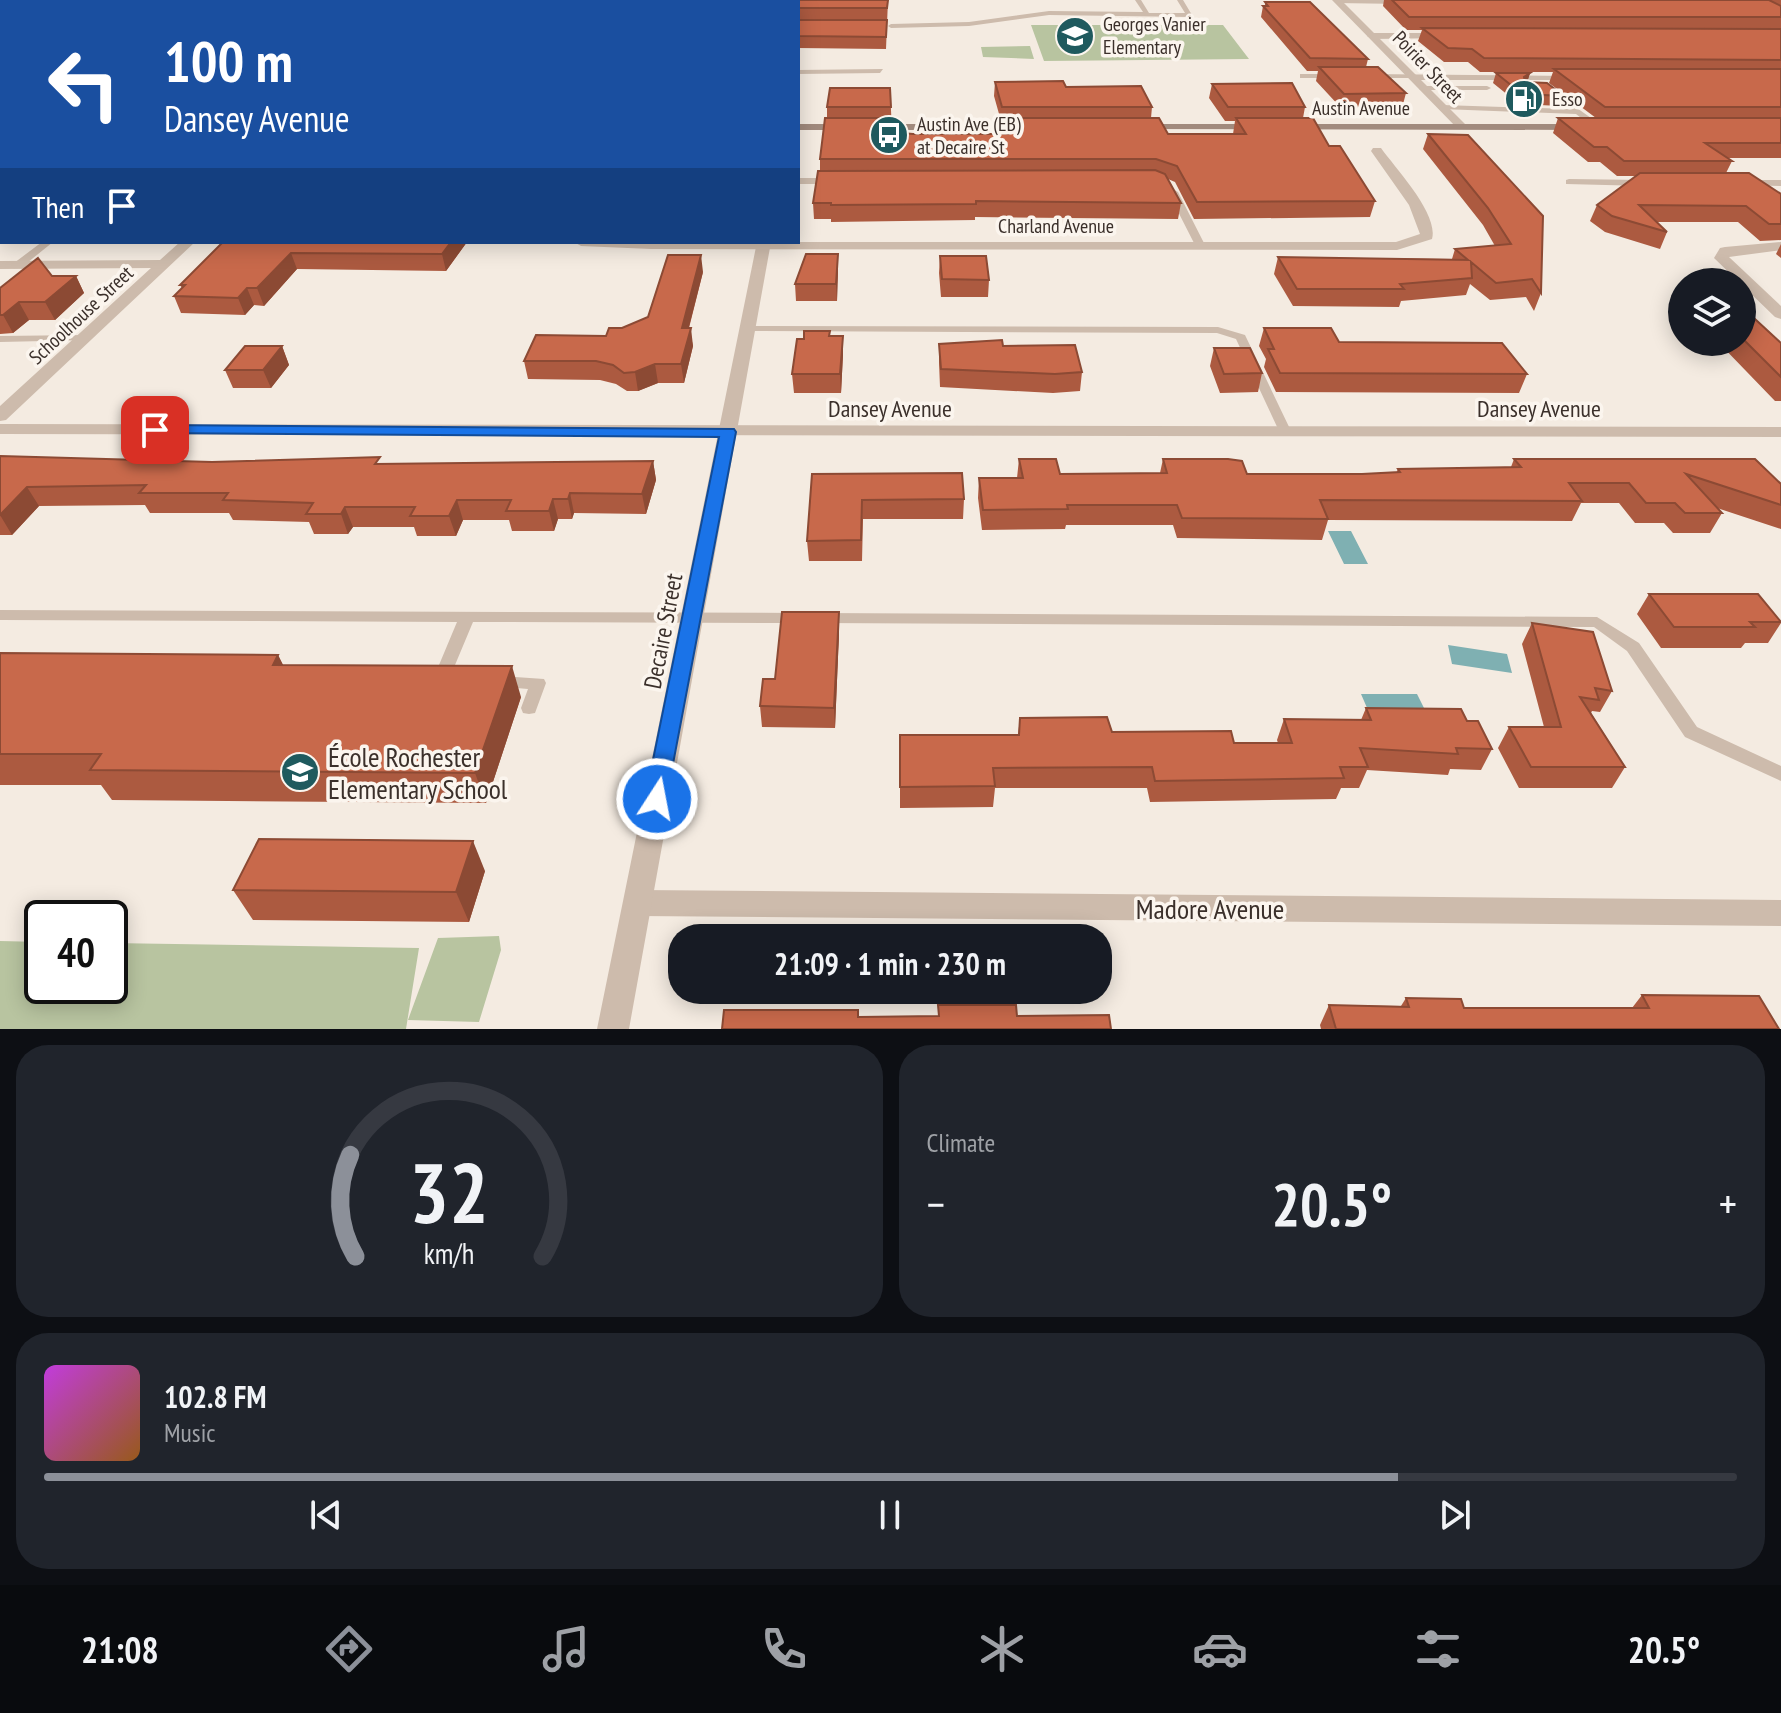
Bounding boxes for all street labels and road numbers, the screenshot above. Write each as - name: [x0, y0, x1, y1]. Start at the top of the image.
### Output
- street label: Poirier Street: [1387, 25, 1469, 109]
- street label: Austin Avenue: [1312, 95, 1410, 121]
- street label: Charland Avenue: [998, 213, 1114, 239]
- street label: Schoolhouse Street: [23, 260, 139, 370]
- street label: Dansey Avenue: [828, 393, 952, 424]
- street label: Dansey Avenue: [1477, 393, 1601, 424]
- street label: Decaire Street: [637, 570, 689, 691]
- street label: Madore Avenue: [1136, 890, 1284, 927]

